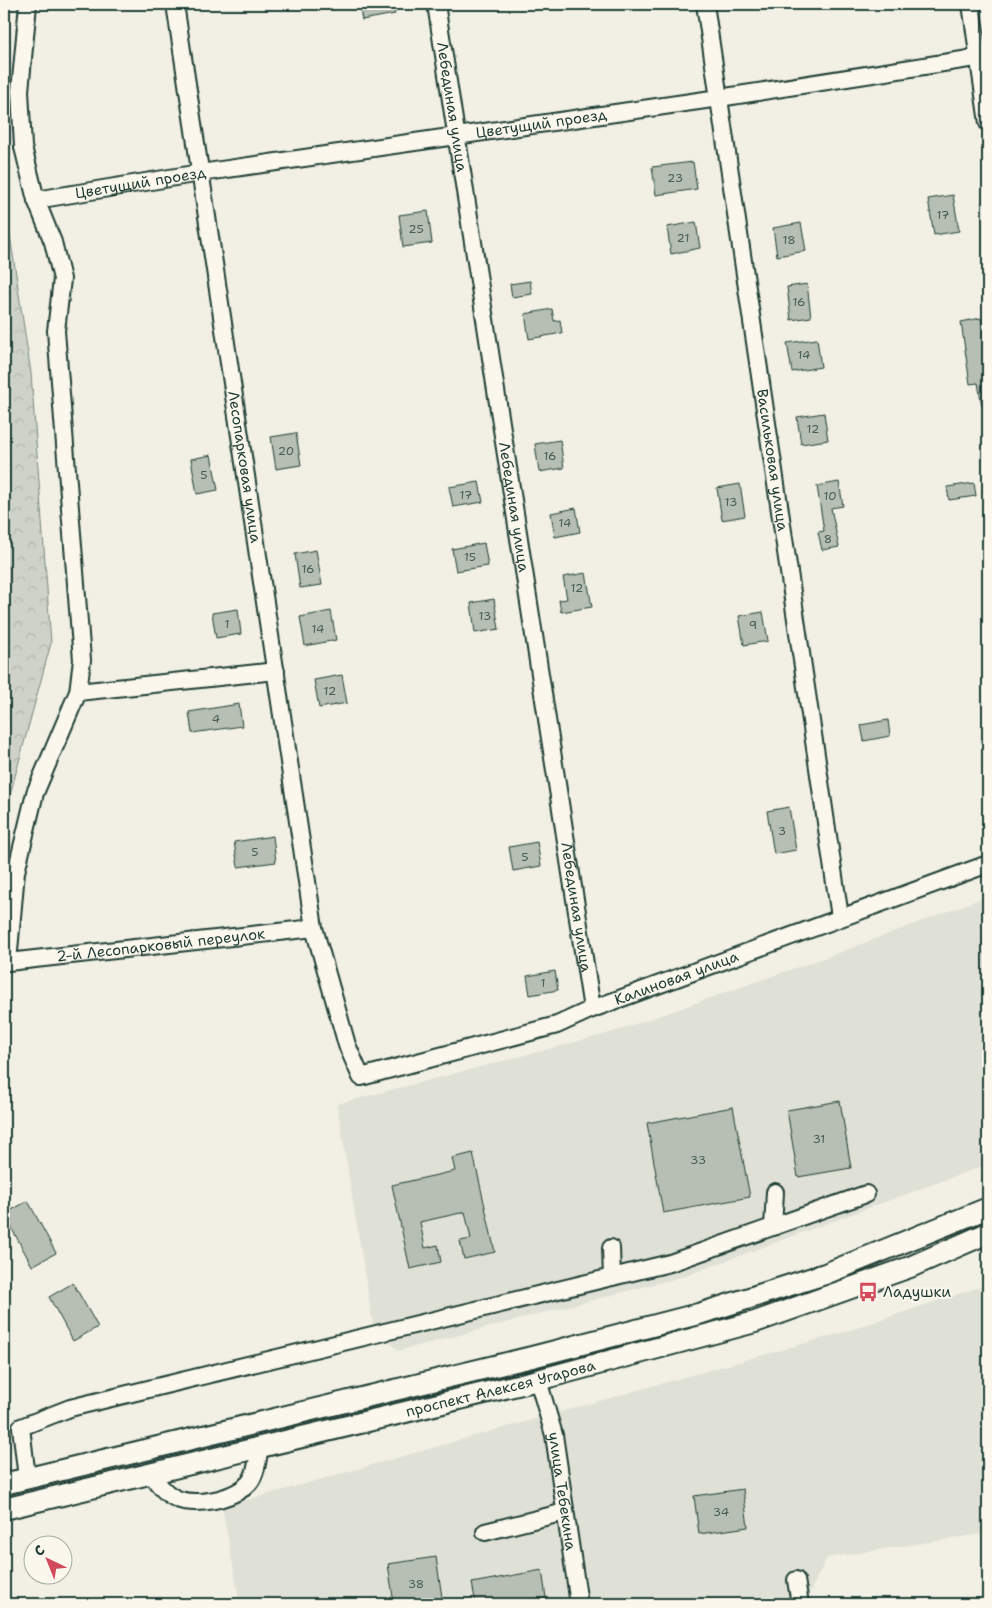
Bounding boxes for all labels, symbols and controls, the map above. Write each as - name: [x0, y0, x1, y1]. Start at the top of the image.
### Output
- street label: Лебединая улица: [432, 40, 472, 174]
- street label: Цветущий проезд: [474, 104, 609, 143]
- street label: Цветущий проезд: [74, 162, 208, 203]
- house number: 23: [667, 170, 683, 186]
- house number: 17: [937, 207, 949, 223]
- house number: 25: [408, 221, 424, 237]
- house number: 21: [677, 230, 689, 246]
- house number: 18: [782, 232, 796, 248]
- house number: 16: [792, 294, 806, 310]
- house number: 14: [798, 347, 810, 363]
- street label: Васильковая улица: [752, 388, 793, 533]
- street label: Лесопарковая улица: [223, 389, 266, 545]
- house number: 12: [807, 421, 819, 437]
- street label: Лебединая улица: [494, 441, 534, 574]
- house number: 20: [278, 443, 294, 459]
- house number: 16: [543, 448, 557, 464]
- house number: 5: [200, 467, 208, 483]
- house number: 17: [460, 487, 472, 503]
- house number: 10: [823, 488, 837, 504]
- house number: 13: [725, 494, 737, 510]
- house number: 14: [559, 515, 571, 531]
- house number: 8: [824, 531, 832, 547]
- house number: 15: [464, 549, 476, 565]
- house number: 16: [301, 561, 315, 577]
- house number: 12: [571, 580, 583, 596]
- house number: 13: [479, 608, 491, 624]
- house number: 1: [224, 616, 230, 632]
- house number: 9: [749, 617, 757, 633]
- house number: 14: [312, 621, 324, 637]
- house number: 12: [324, 683, 336, 699]
- house number: 4: [212, 711, 220, 727]
- house number: 3: [778, 823, 786, 839]
- street label: Лебединая улица: [556, 841, 596, 974]
- house number: 5: [251, 844, 259, 860]
- house number: 5: [521, 849, 529, 865]
- street label: 2-й Лесопарковый переулок: [55, 924, 266, 967]
- street label: Калиновая улица: [612, 946, 742, 1010]
- house number: 1: [540, 975, 546, 991]
- house number: 31: [813, 1131, 825, 1147]
- house number: 33: [690, 1152, 706, 1168]
- bus stop icon: Ладушки: [857, 1281, 879, 1303]
- place label: Ладушки: [883, 1282, 951, 1302]
- street label: проспект Алексея Угарова: [404, 1355, 598, 1422]
- street label: улица Тебекина: [544, 1431, 581, 1552]
- house number: 34: [713, 1504, 729, 1520]
- north arrow: [22, 1536, 72, 1586]
- text: С: [30, 1541, 48, 1560]
- house number: 38: [408, 1576, 424, 1592]

